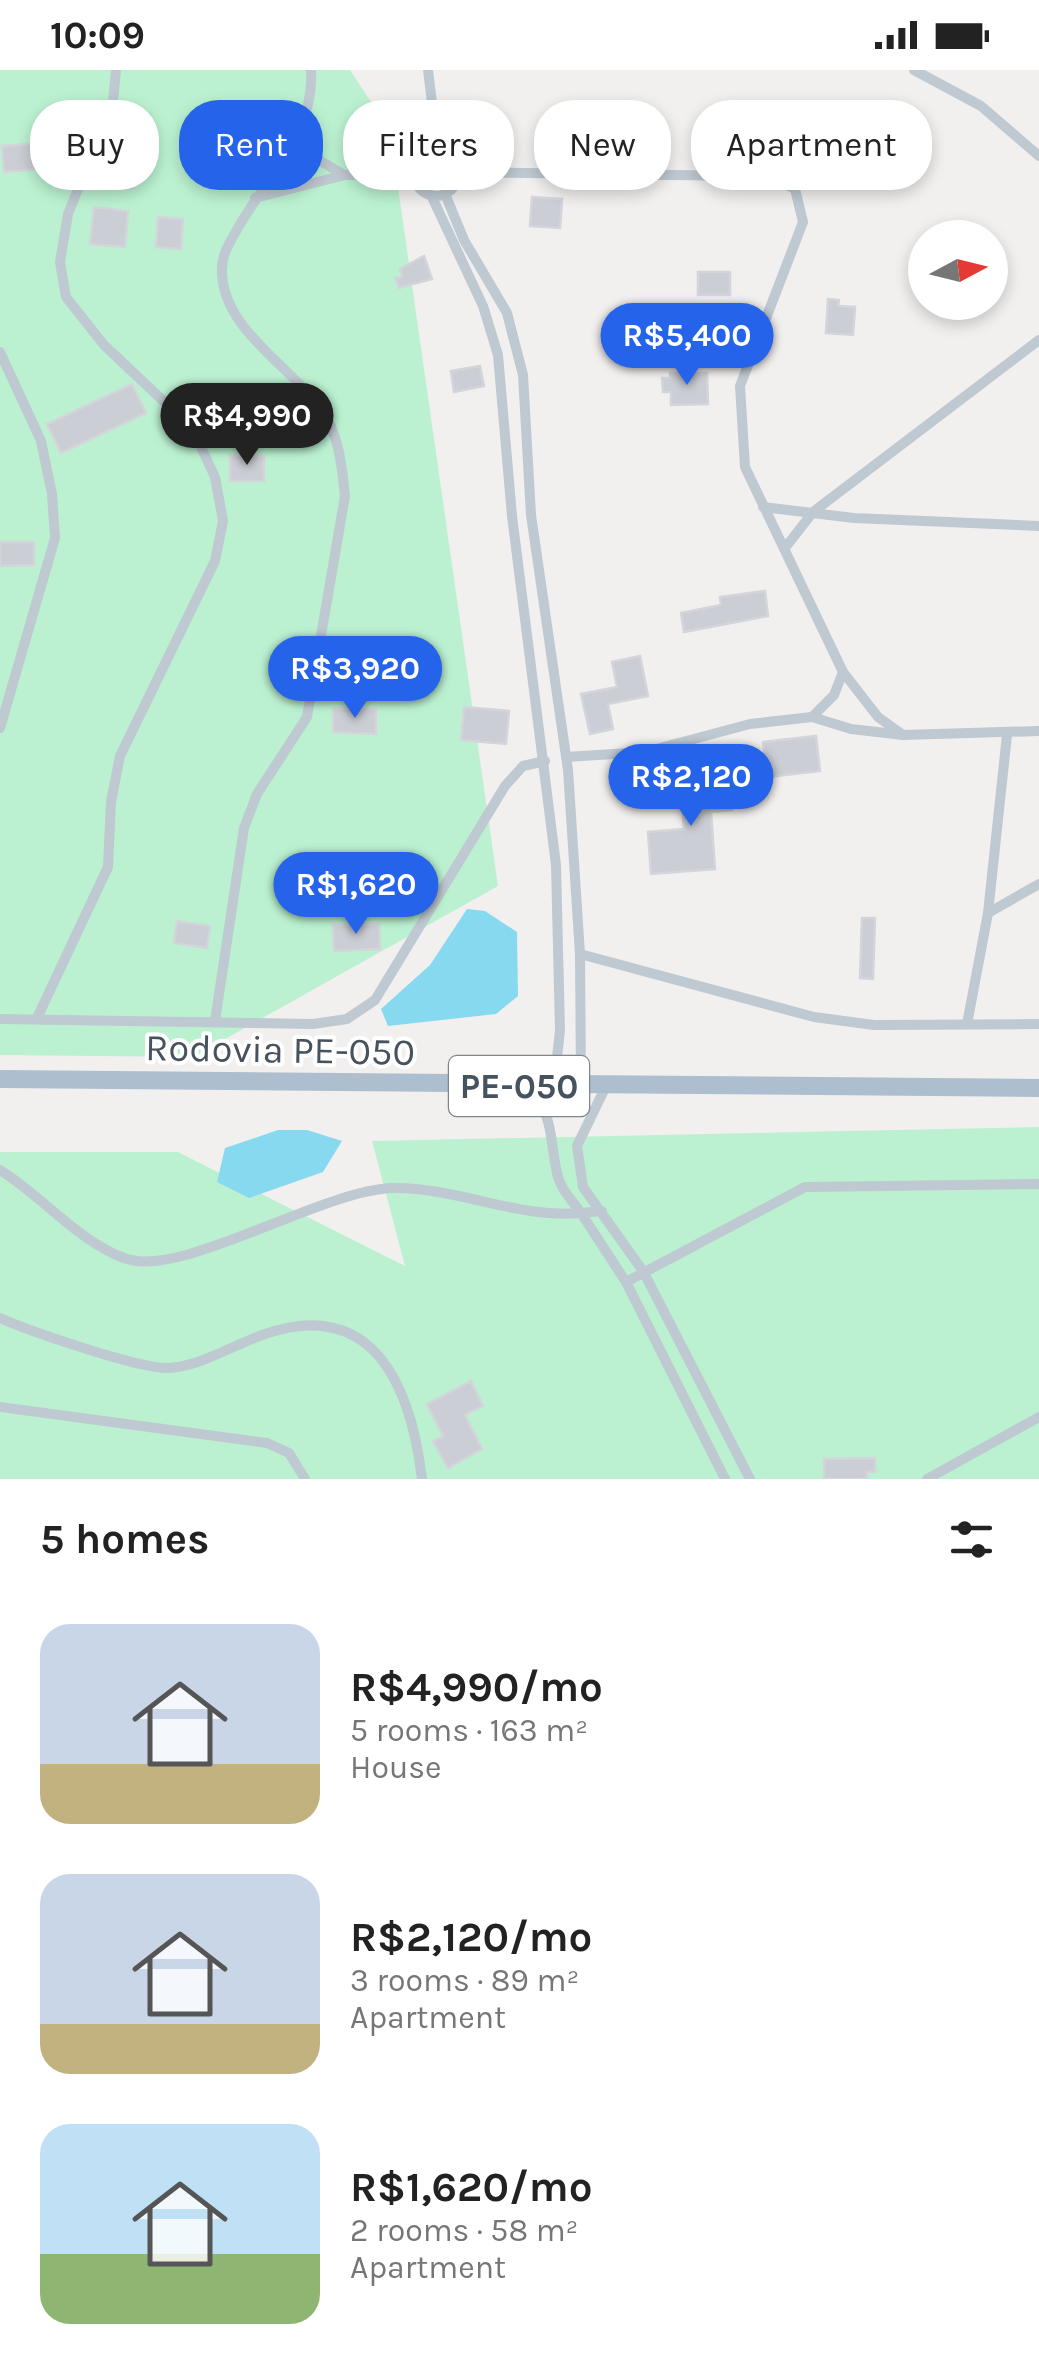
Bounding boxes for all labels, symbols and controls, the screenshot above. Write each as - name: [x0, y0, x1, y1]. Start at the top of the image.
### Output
- text: 10:09: [50, 13, 145, 58]
- chip: Buy: [30, 100, 159, 190]
- chip: Rent: [179, 100, 323, 190]
- chip: Filters: [343, 100, 514, 190]
- chip: New: [534, 100, 671, 190]
- chip: Apartment: [691, 100, 932, 190]
- north arrow: [908, 220, 1008, 320]
- map controls: [908, 220, 1008, 320]
- pin: R$5,400: [595, 303, 779, 388]
- text: R$5,400: [623, 317, 751, 354]
- pin: R$4,990: [155, 383, 339, 468]
- text: R$4,990: [182, 397, 312, 434]
- pin: R$3,920: [263, 636, 447, 721]
- text: R$3,920: [290, 650, 420, 687]
- pin: R$2,120: [599, 744, 783, 829]
- text: R$2,120: [630, 758, 752, 795]
- pin: R$1,620: [264, 852, 448, 937]
- text: R$1,620: [295, 866, 417, 903]
- street label: Rodovia PE-050: [145, 1025, 415, 1075]
- road number: PE-050: [449, 1056, 589, 1116]
- icon: filters: [944, 1512, 999, 1567]
- text: 5 homes: [40, 1514, 209, 1564]
- text: R$4,990/mo: [350, 1662, 603, 1712]
- icon: home: [120, 1664, 240, 1784]
- text: 5 rooms · 163 m²: [350, 1712, 588, 1749]
- text: House: [350, 1749, 442, 1786]
- text: R$2,120/mo: [350, 1912, 592, 1962]
- icon: home: [120, 1914, 240, 2034]
- text: 3 rooms · 89 m²: [350, 1962, 579, 1999]
- text: Apartment: [350, 1999, 506, 2036]
- text: R$1,620/mo: [350, 2162, 592, 2212]
- icon: home: [120, 2164, 240, 2284]
- text: 2 rooms · 58 m²: [350, 2212, 578, 2249]
- text: Apartment: [350, 2249, 506, 2286]

